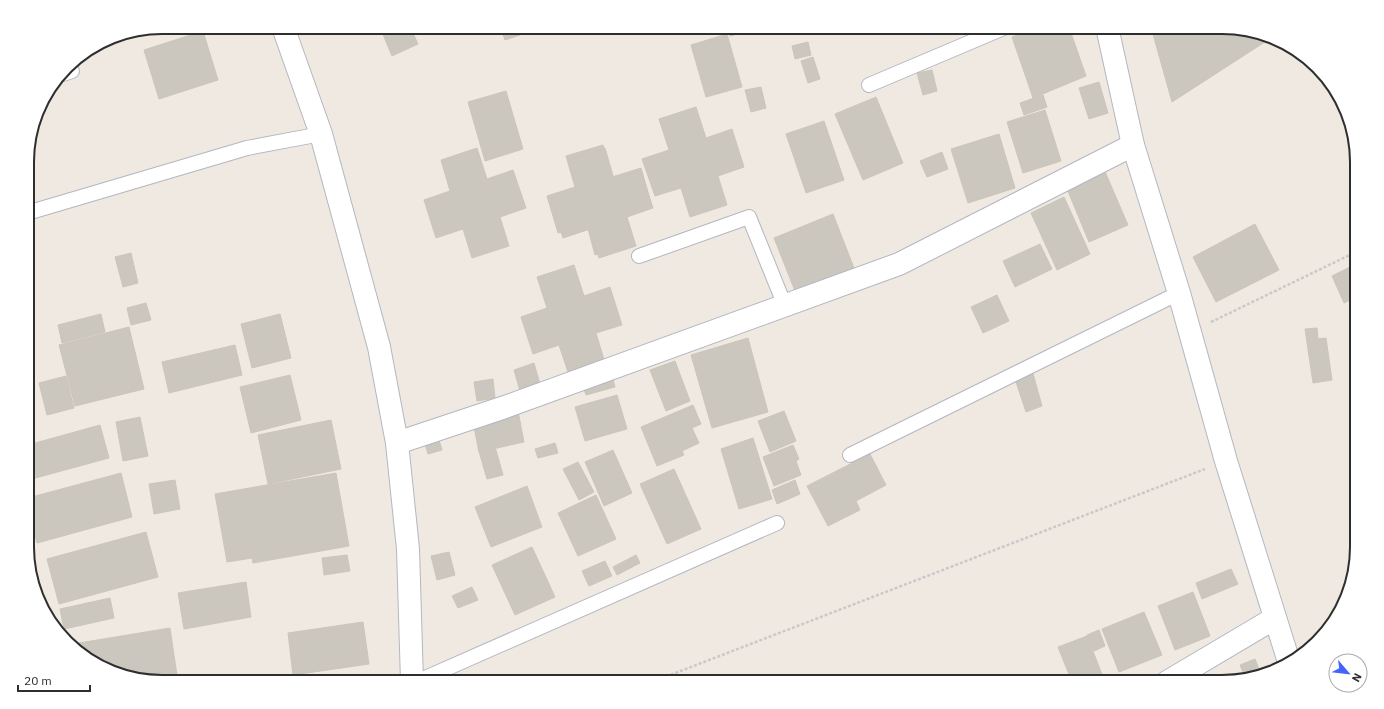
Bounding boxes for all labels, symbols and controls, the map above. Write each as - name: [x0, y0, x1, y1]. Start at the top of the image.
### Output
- north arrow: [1328, 653, 1368, 693]
- scale bar: [18, 667, 90, 693]
- text: N: [1349, 671, 1365, 685]
- text: 20 m: [24, 673, 52, 688]

